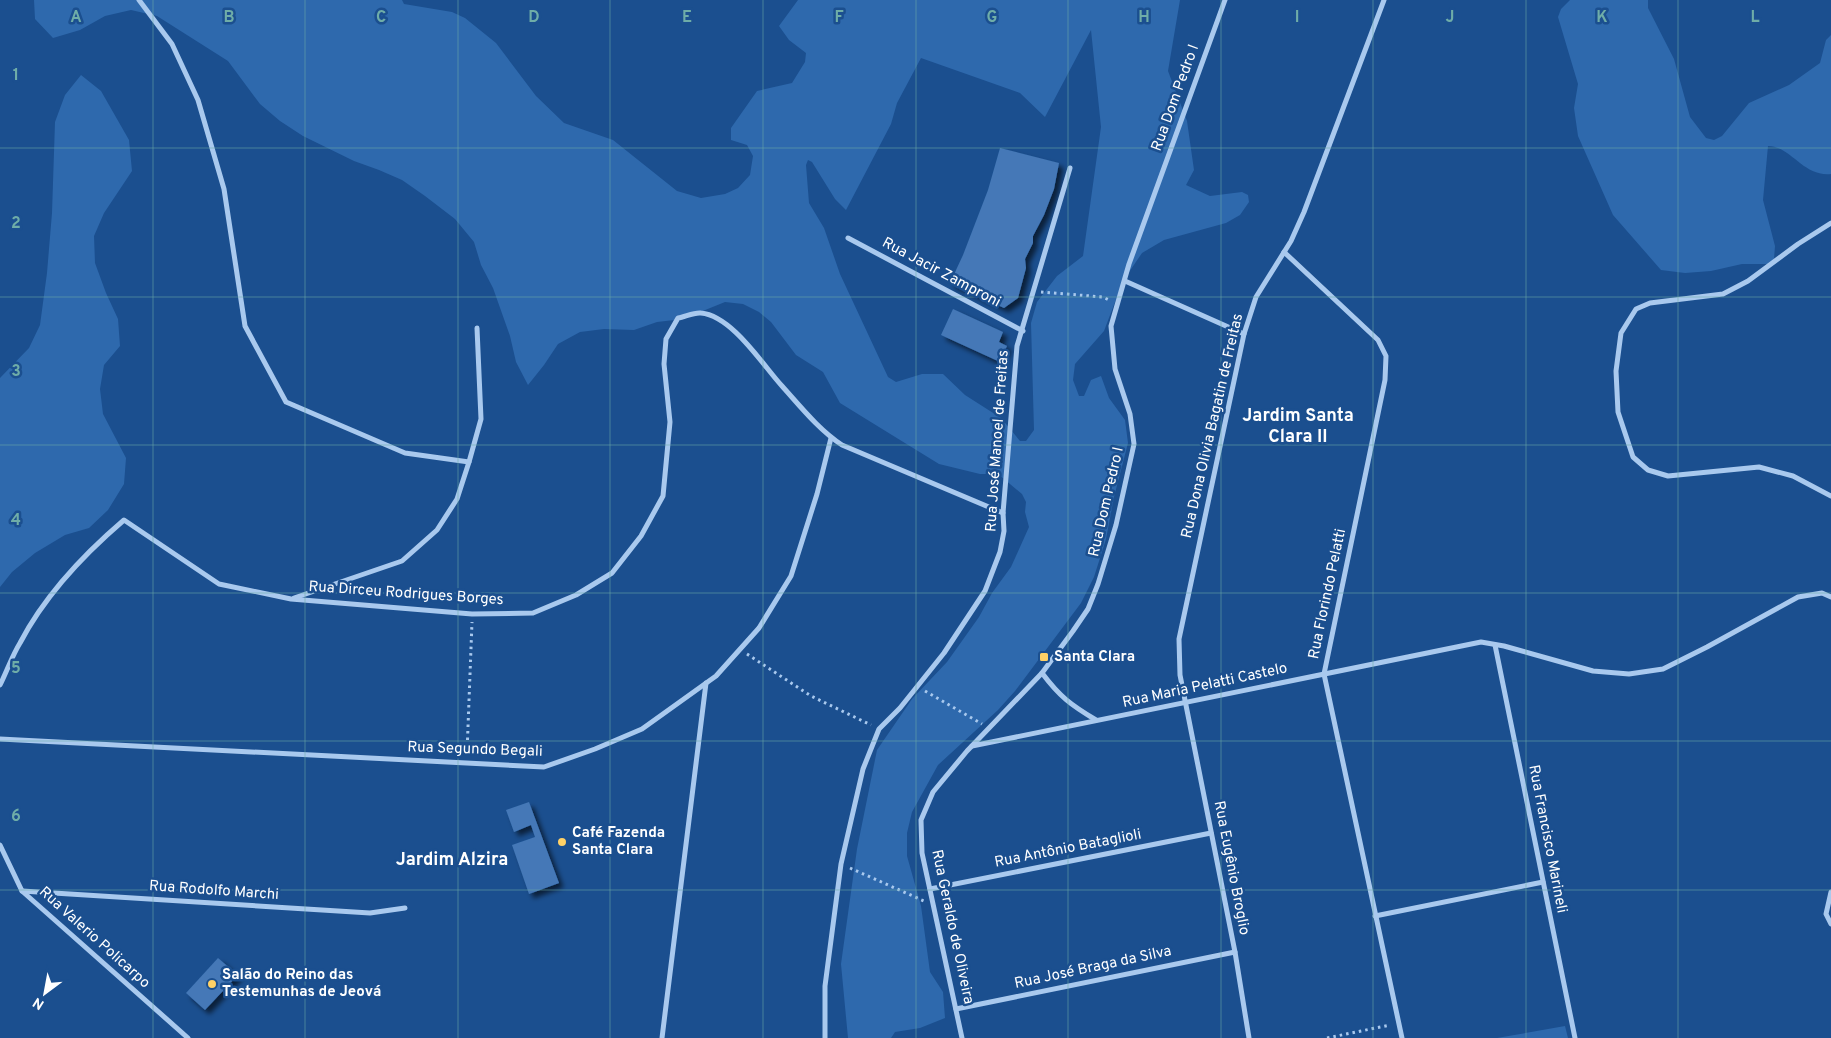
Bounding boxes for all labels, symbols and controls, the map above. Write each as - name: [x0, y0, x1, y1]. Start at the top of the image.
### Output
- text: A: [70, 8, 82, 28]
- text: B: [223, 8, 235, 28]
- text: C: [376, 8, 386, 28]
- text: D: [528, 8, 540, 28]
- text: E: [682, 8, 692, 28]
- text: F: [834, 8, 844, 28]
- text: G: [987, 8, 997, 28]
- text: H: [1138, 8, 1150, 28]
- text: I: [1295, 8, 1299, 28]
- text: J: [1446, 8, 1454, 28]
- text: K: [1596, 8, 1608, 28]
- text: L: [1750, 8, 1760, 28]
- street label: Rua Dom Pedro I: [1148, 42, 1204, 154]
- text: 1: [13, 66, 19, 86]
- text: 2: [11, 214, 21, 234]
- street label: Rua Jacir Zamproni: [878, 234, 1004, 312]
- street label: Rua Dona Olivia Bagatin de Freitas: [1178, 312, 1248, 540]
- street label: Rua José Manoel de Freitas: [982, 349, 1014, 533]
- text: 3: [11, 362, 21, 382]
- district label: Jardim Santa Clara II: [1242, 405, 1354, 449]
- street label: Rua Dom Pedro I: [1085, 445, 1129, 559]
- text: 4: [11, 511, 21, 531]
- street label: Rua Florindo Pelatti: [1305, 527, 1351, 661]
- street label: Rua Dirceu Rodrigues Borges: [308, 578, 504, 610]
- place label: Santa Clara: [1054, 648, 1135, 667]
- marker: Santa Clara: [1038, 651, 1050, 663]
- text: 5: [11, 659, 21, 679]
- street label: Rua Maria Pelatti Castelo: [1121, 659, 1289, 713]
- street label: Rua Segundo Begali: [407, 738, 543, 762]
- street label: Rua Francisco Marineli: [1523, 763, 1571, 915]
- street label: Rua Eugênio Broglio: [1209, 799, 1253, 937]
- text: 6: [11, 807, 21, 827]
- place label: Café Fazenda Santa Clara: [572, 824, 665, 860]
- street label: Rua Antônio Bataglioli: [993, 825, 1143, 873]
- marker: Café Fazenda Santa Clara: [556, 836, 568, 848]
- street label: Rua Geraldo de Oliveira: [926, 848, 978, 1006]
- district label: Jardim Alzira: [396, 849, 508, 872]
- street label: Rua Rodolfo Marchi: [148, 877, 280, 905]
- street label: Rua Valerio Policarpo: [34, 883, 154, 993]
- street label: Rua José Braga da Silva: [1013, 942, 1173, 994]
- place label: Salão do Reino das Testemunhas de Jeová: [222, 966, 381, 1002]
- north arrow: [20, 968, 70, 1018]
- marker: Salão do Reino das Testemunhas de Jeová: [206, 978, 218, 990]
- text: N: [30, 993, 48, 1013]

